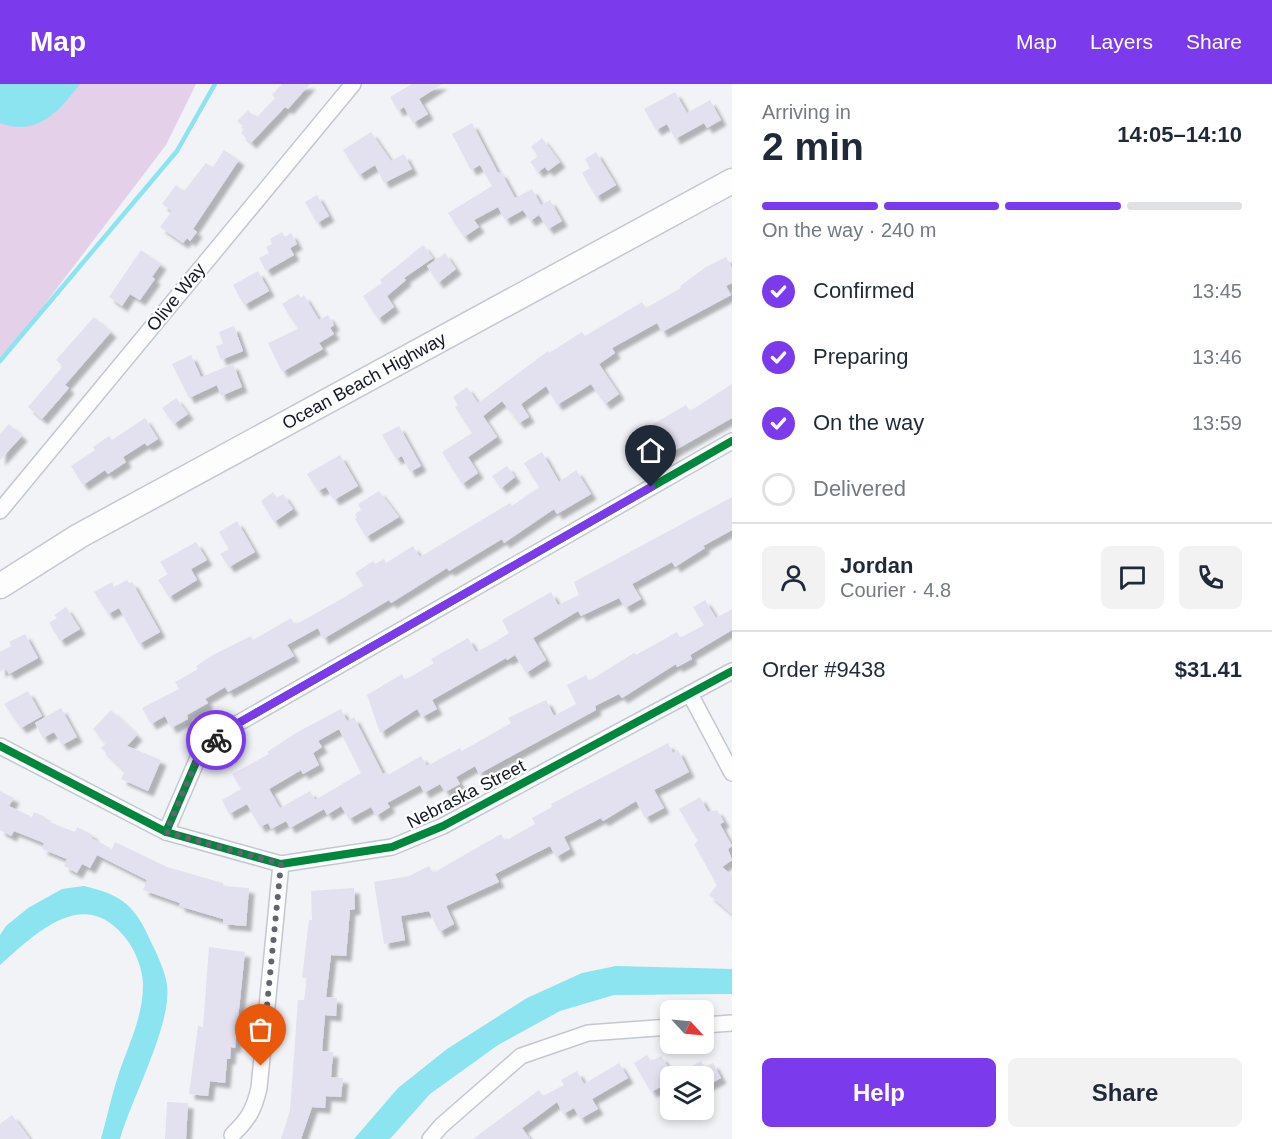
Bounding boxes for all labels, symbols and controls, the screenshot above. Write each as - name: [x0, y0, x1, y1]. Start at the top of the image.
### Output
- text: Map: [30, 26, 86, 57]
- text: Map: [1016, 30, 1057, 53]
- text: Layers: [1090, 30, 1153, 53]
- text: Share: [1186, 30, 1242, 53]
- text: Arriving in: [762, 101, 851, 123]
- text: 14:05–14:10: [1117, 122, 1242, 147]
- text: 2 min: [762, 125, 864, 168]
- text: On the way · 240 m: [762, 219, 937, 241]
- street label: Olive Way: [143, 259, 209, 335]
- icon: check: [762, 275, 795, 308]
- text: Confirmed: [813, 278, 914, 303]
- text: 13:45: [1192, 280, 1242, 302]
- street label: Ocean Beach Highway: [279, 328, 449, 434]
- icon: check: [762, 341, 795, 374]
- text: Preparing: [813, 344, 908, 369]
- text: 13:46: [1192, 346, 1242, 368]
- icon: check: [762, 407, 795, 440]
- text: On the way: [813, 410, 924, 435]
- text: 13:59: [1192, 412, 1242, 434]
- pin: [625, 425, 676, 487]
- icon: home: [634, 434, 667, 467]
- text: Delivered: [813, 476, 906, 501]
- button: person: [762, 546, 825, 609]
- button: chat: [1101, 546, 1164, 609]
- button: phone: [1179, 546, 1242, 609]
- text: Jordan: [840, 553, 913, 578]
- text: Courier · 4.8: [840, 579, 951, 601]
- text: Order #9438: [762, 657, 886, 682]
- text: $31.41: [1175, 657, 1242, 682]
- courier: [186, 710, 246, 770]
- icon: bike: [200, 724, 233, 757]
- street label: Nebraska Street: [404, 756, 528, 832]
- north arrow: [660, 1000, 714, 1054]
- map controls: [660, 1000, 714, 1120]
- pin: [235, 1004, 286, 1066]
- icon: bag: [244, 1013, 277, 1046]
- button: Help: [762, 1058, 996, 1127]
- button: Share: [1008, 1058, 1242, 1127]
- button: layers: [660, 1066, 714, 1120]

